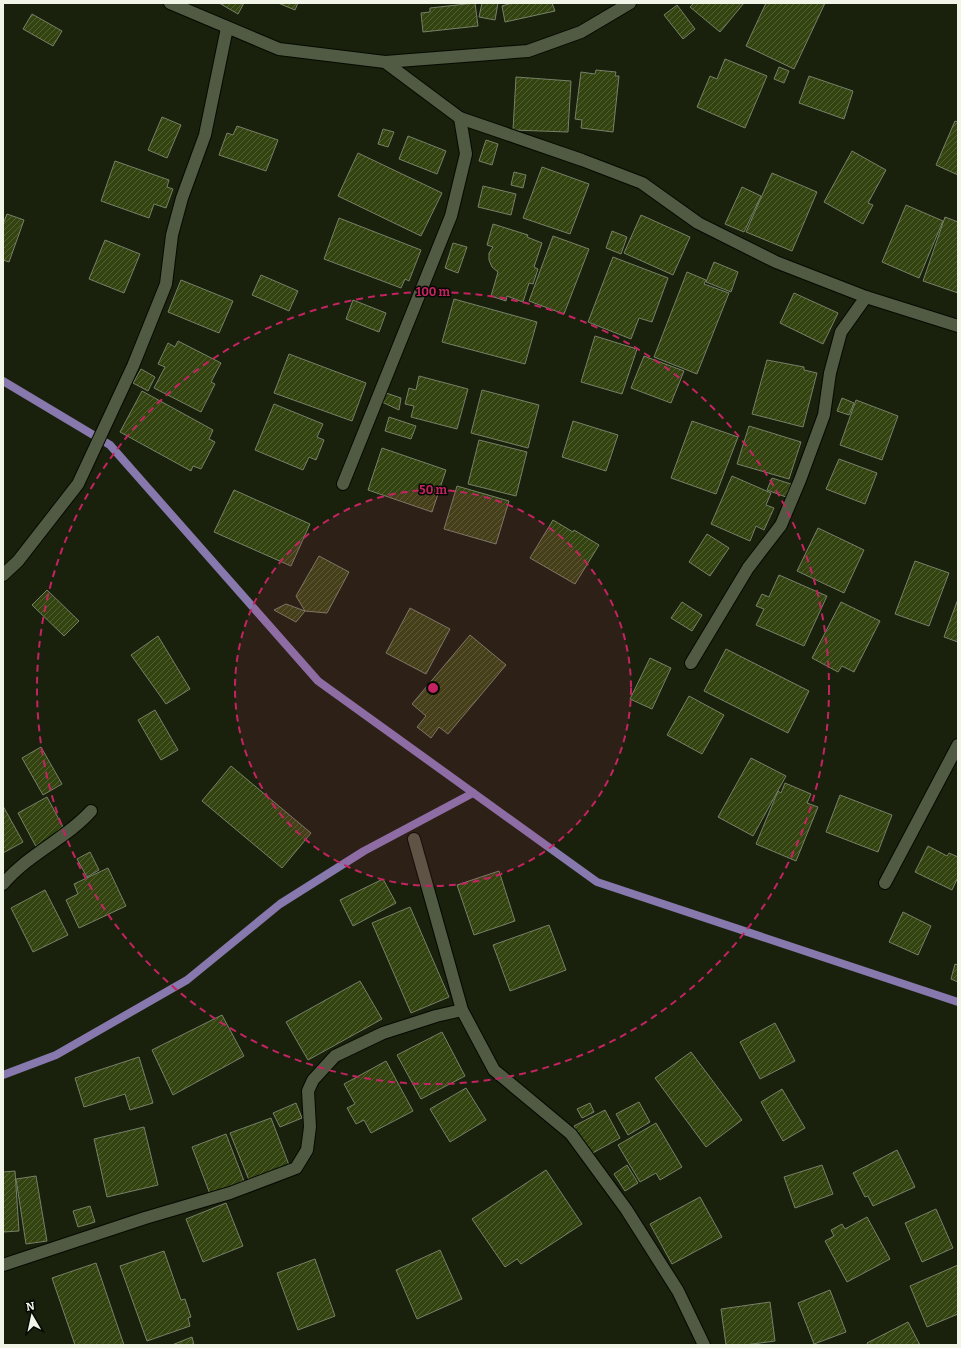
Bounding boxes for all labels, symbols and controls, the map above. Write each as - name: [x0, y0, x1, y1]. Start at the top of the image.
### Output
- text: 100 m: [416, 285, 451, 299]
- text: 50 m: [419, 483, 447, 497]
- centre of rings: [426, 681, 440, 695]
- north arrow: [12, 1296, 52, 1336]
- text: N: [25, 1299, 36, 1314]

